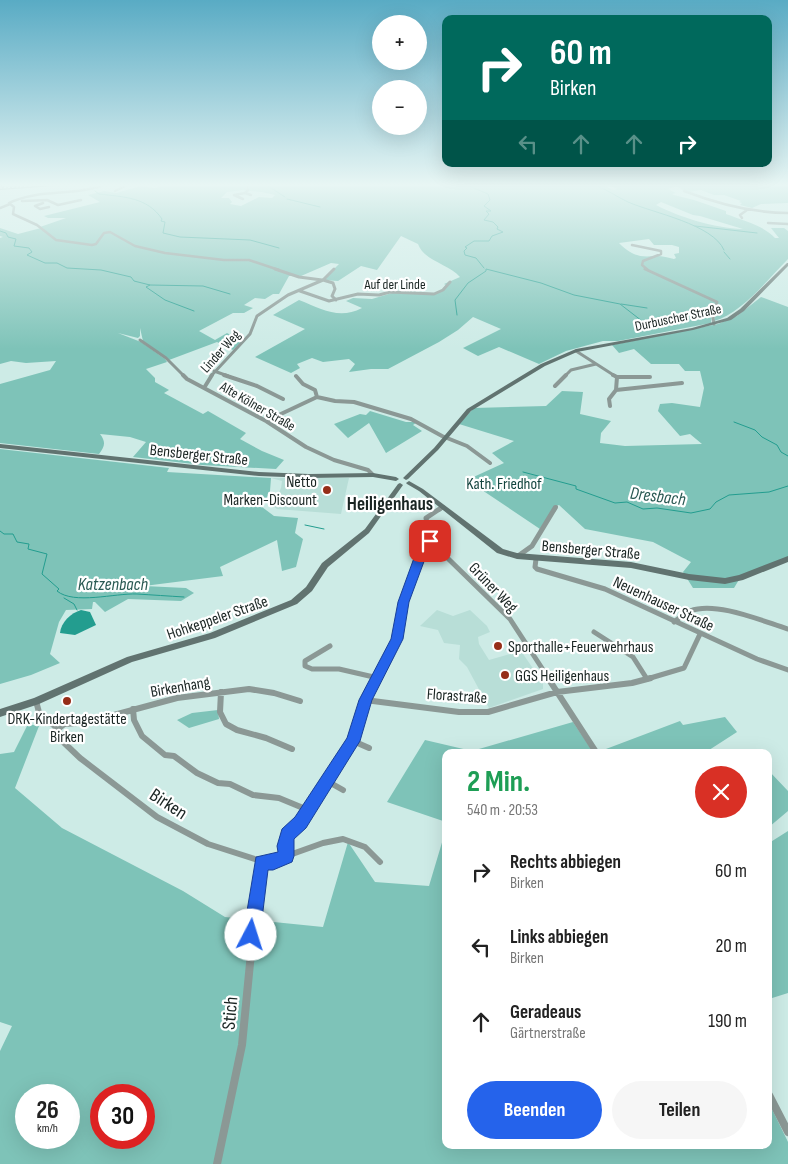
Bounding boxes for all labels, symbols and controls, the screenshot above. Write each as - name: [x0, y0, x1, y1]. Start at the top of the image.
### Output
- map controls: [372, 15, 427, 135]
- button: +: [372, 15, 427, 70]
- text: 60 m: [550, 32, 612, 75]
- icon: right: [467, 35, 532, 100]
- text: Birken: [550, 75, 597, 102]
- button: −: [372, 80, 427, 135]
- icon: left: [514, 130, 542, 158]
- icon: ahead: [567, 130, 595, 158]
- icon: ahead: [620, 130, 648, 158]
- icon: right: [673, 130, 701, 158]
- street label: Auf der Linde: [363, 276, 426, 293]
- street label: Durbuscher Straße: [633, 300, 723, 335]
- street label: Linder Weg: [197, 326, 244, 376]
- street label: Alte Kölner Straße: [216, 378, 298, 435]
- street label: Bensberger Straße: [149, 441, 249, 470]
- place label: Netto Marken-Discount: [224, 473, 317, 510]
- park label: Kath. Friedhof: [466, 475, 542, 494]
- water label: Dresbach: [629, 483, 687, 510]
- marker: Netto Marken-Discount: [321, 484, 333, 496]
- district label: Heiligenhaus: [347, 493, 433, 516]
- pin: [409, 520, 451, 562]
- icon: arrive: [416, 527, 444, 555]
- street label: Bensberger Straße: [541, 537, 641, 564]
- street label: Grüner Weg: [464, 559, 522, 617]
- street label: Neuenhauser Straße: [610, 573, 717, 636]
- water label: Katzenbach: [78, 574, 149, 595]
- street label: Hohkeppeler Straße: [165, 592, 270, 645]
- place label: Sporthalle+Feuerwehrhaus: [508, 638, 654, 657]
- marker: Sporthalle+Feuerwehrhaus: [492, 640, 504, 652]
- place label: GGS Heiligenhaus: [515, 667, 609, 686]
- marker: GGS Heiligenhaus: [499, 669, 511, 681]
- street label: Birkenhang: [149, 673, 211, 702]
- street label: Florastraße: [426, 685, 488, 708]
- marker: DRK-Kindertagestätte Birken: [61, 695, 73, 707]
- place label: DRK-Kindertagestätte Birken: [7, 710, 127, 747]
- text: 2 Min.: [467, 764, 530, 800]
- button: close: [695, 766, 747, 818]
- street label: Birken: [145, 784, 191, 825]
- text: 540 m · 20:53: [467, 801, 538, 820]
- text: Rechts abbiegen: [510, 851, 621, 874]
- icon: right: [467, 858, 495, 886]
- text: 60 m: [715, 860, 747, 883]
- text: Birken: [510, 874, 544, 893]
- position arrow: [224, 908, 276, 960]
- text: Links abbiegen: [510, 926, 608, 949]
- icon: left: [467, 933, 495, 961]
- text: 20 m: [715, 935, 747, 958]
- text: Birken: [510, 949, 544, 968]
- street label: Stich: [218, 996, 243, 1031]
- text: Geradeaus: [510, 1001, 581, 1024]
- icon: ahead: [467, 1008, 495, 1036]
- text: 190 m: [708, 1010, 747, 1033]
- text: Gärtnerstraße: [510, 1024, 586, 1043]
- button: Beenden: [467, 1081, 602, 1139]
- button: Teilen: [612, 1081, 747, 1139]
- speed limit sign: 30: [90, 1084, 155, 1149]
- text: 26: [36, 1095, 59, 1126]
- text: km/h: [37, 1121, 58, 1136]

